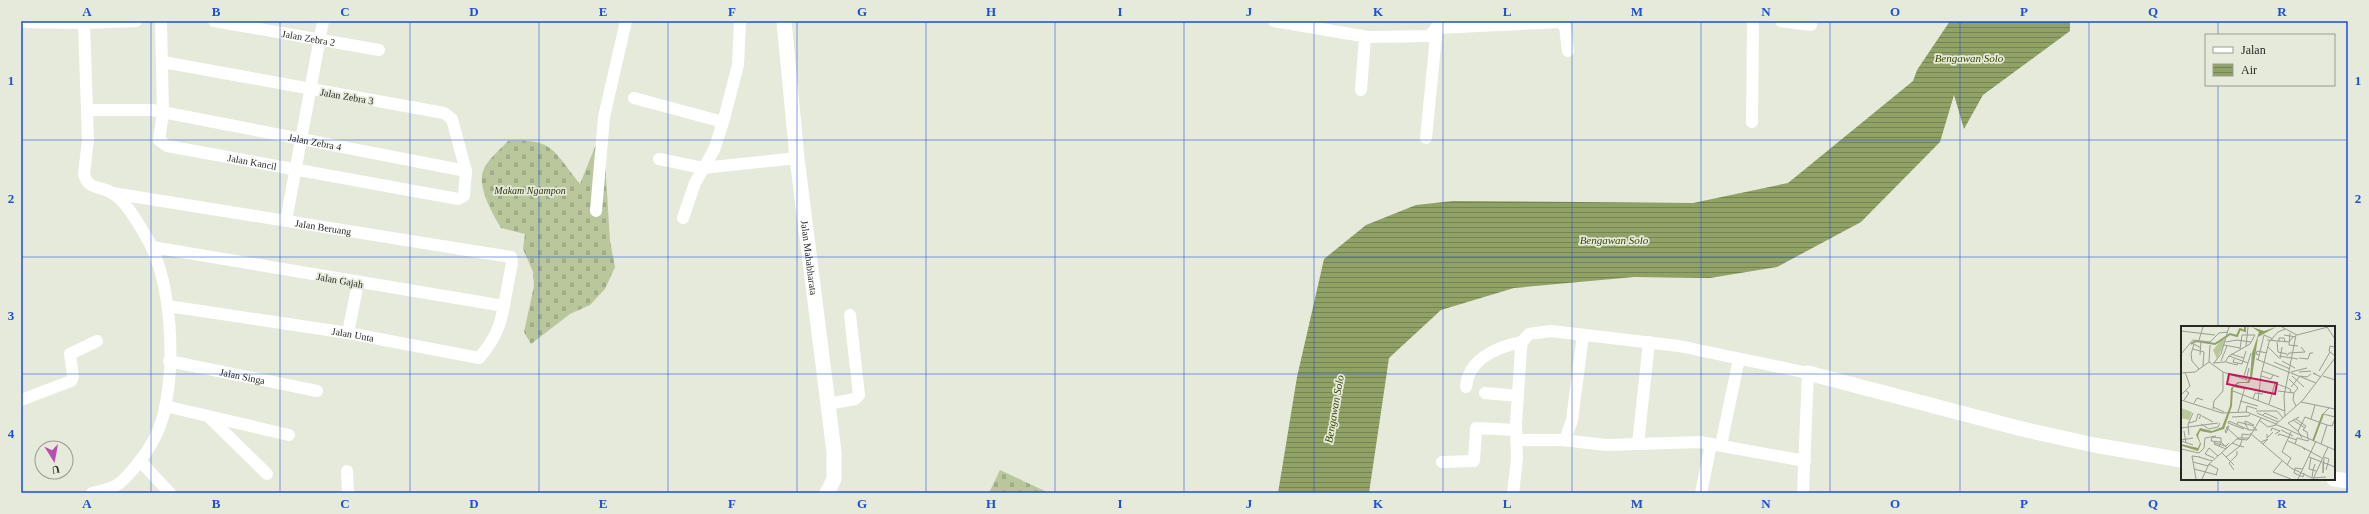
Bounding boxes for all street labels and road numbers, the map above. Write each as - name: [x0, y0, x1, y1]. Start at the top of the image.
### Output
- street label: Jalan Zebra 2: [281, 28, 336, 48]
- street label: Jalan Zebra 3: [319, 86, 374, 107]
- street label: Jalan Zebra 4: [287, 132, 342, 153]
- street label: Jalan Kancil: [227, 152, 278, 172]
- street label: Jalan Beruang: [294, 217, 352, 237]
- street label: Jalan Mahabharata: [799, 220, 819, 296]
- street label: Jalan Gajah: [316, 271, 364, 290]
- street label: Jalan Unta: [331, 326, 375, 344]
- street label: Jalan Singa: [219, 366, 267, 386]

